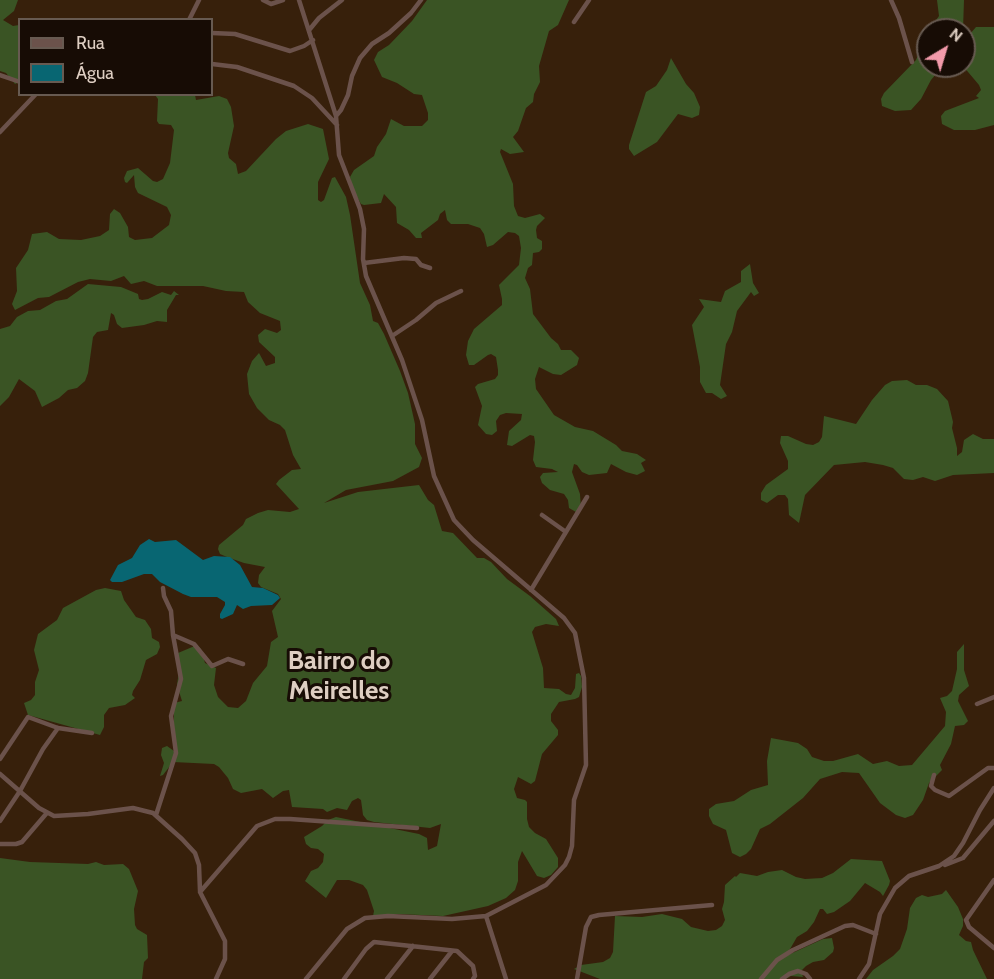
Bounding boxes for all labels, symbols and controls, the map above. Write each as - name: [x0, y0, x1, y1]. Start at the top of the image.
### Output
- legend: [18, 18, 213, 96]
- north arrow: [916, 18, 976, 78]
- text: N: [946, 24, 966, 46]
- text: Rua: [76, 32, 105, 54]
- text: Água: [76, 62, 114, 84]
- district label: Bairro do Meirelles: [288, 645, 390, 706]

